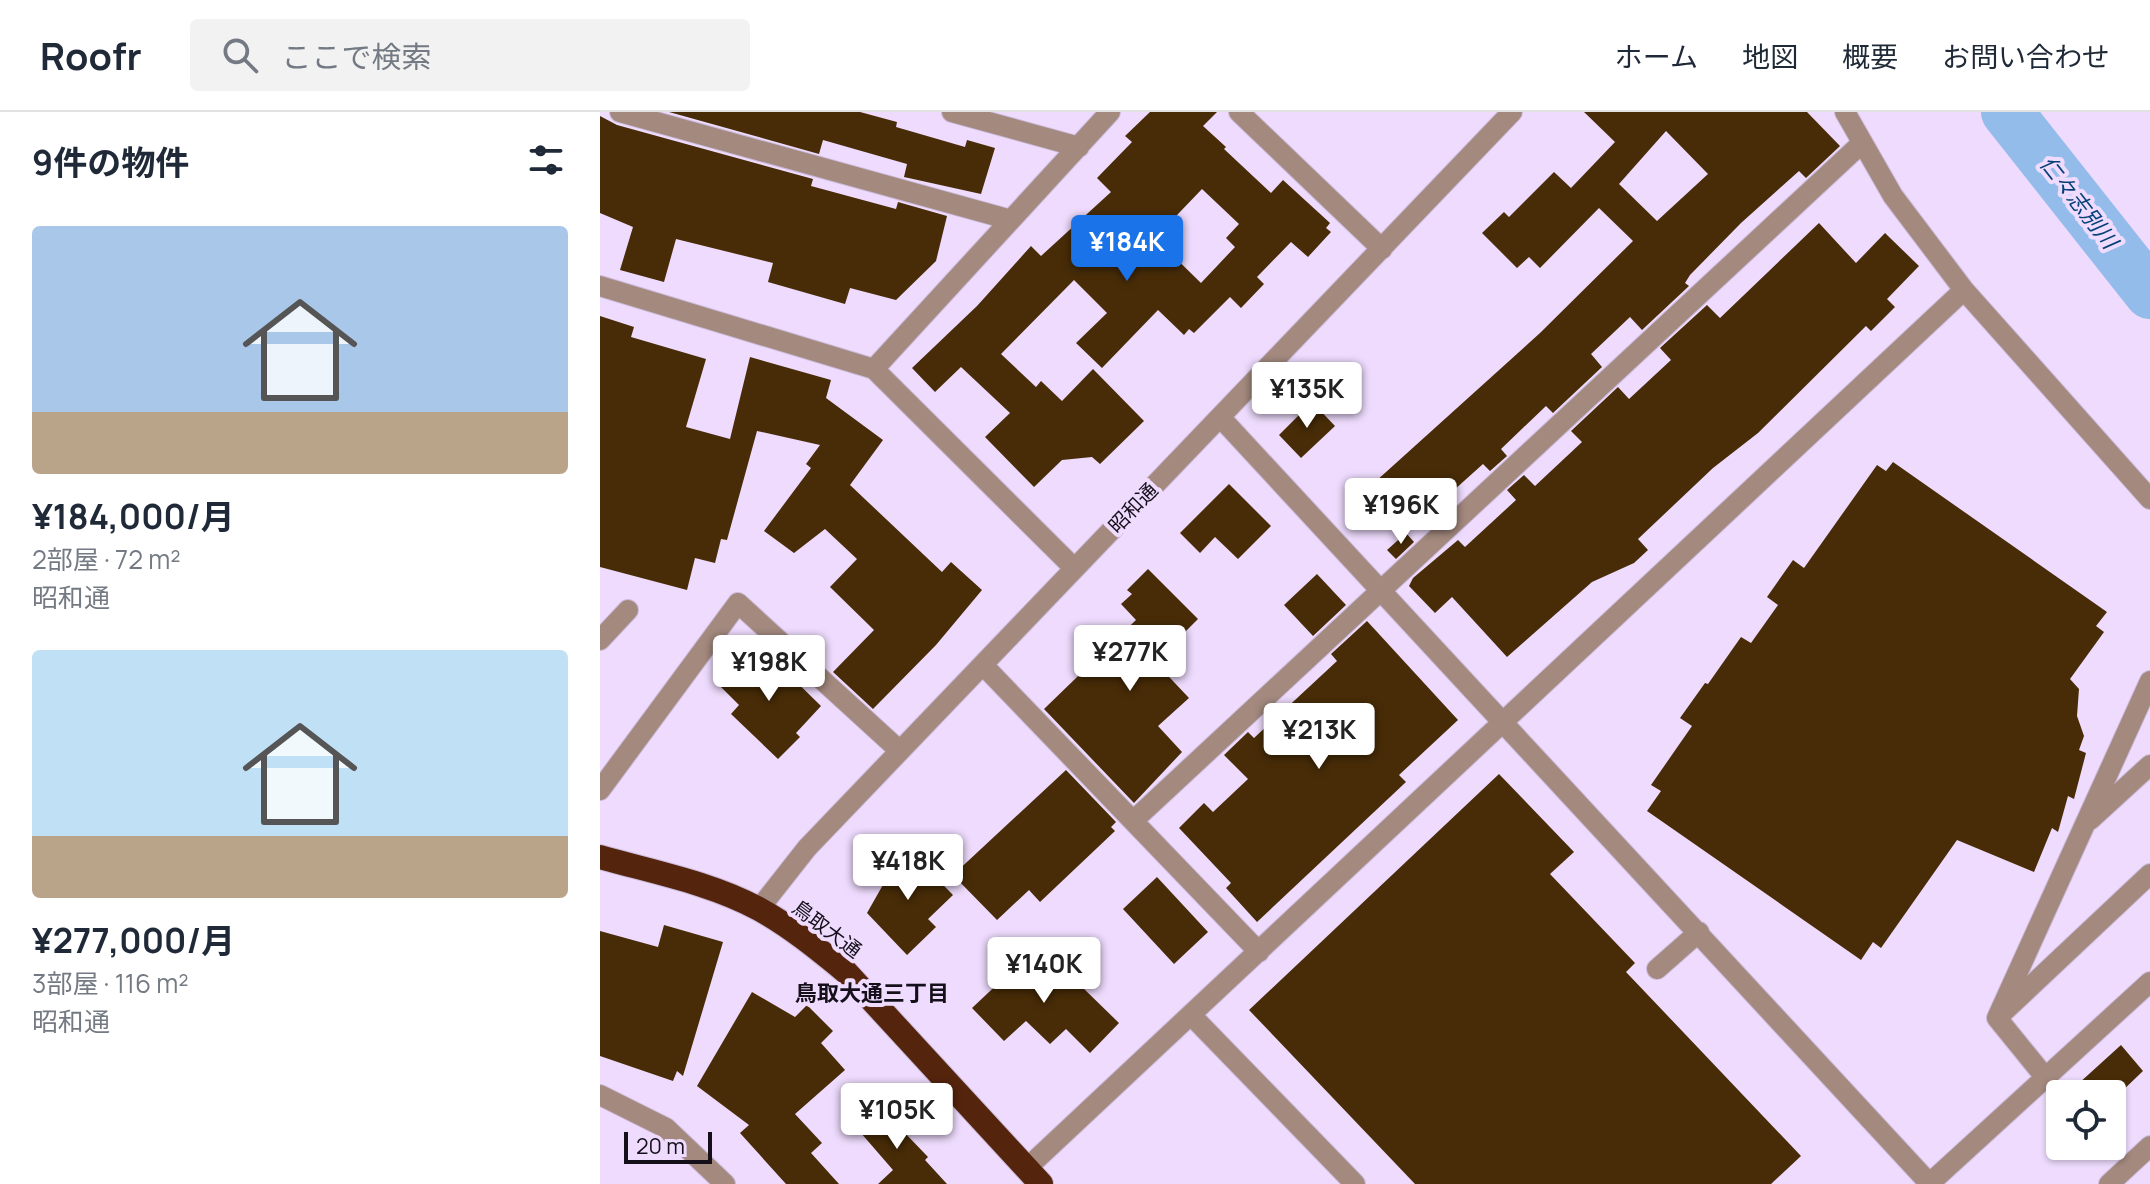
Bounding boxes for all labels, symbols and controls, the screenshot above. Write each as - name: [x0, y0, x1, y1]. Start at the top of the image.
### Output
- search box: [190, 19, 750, 91]
- text: Roofr: [40, 29, 142, 81]
- icon: search: [218, 33, 262, 77]
- text: ここで検索: [282, 36, 432, 77]
- text: ホーム: [1615, 37, 1698, 75]
- text: 地図: [1742, 37, 1798, 75]
- text: 概要: [1842, 37, 1898, 75]
- text: お問い合わせ: [1942, 37, 2110, 75]
- icon: filters: [524, 138, 568, 182]
- text: 9件の物件: [32, 139, 189, 185]
- water label: 仁々志別川: [2033, 149, 2126, 256]
- pin: ¥184K: [1071, 215, 1183, 283]
- text: ¥184K: [1089, 223, 1165, 259]
- icon: home: [228, 278, 372, 422]
- pin: ¥135K: [1251, 362, 1363, 430]
- text: ¥135K: [1270, 370, 1344, 406]
- street label: 昭和通: [1102, 477, 1163, 539]
- pin: ¥196K: [1345, 478, 1457, 546]
- text: ¥196K: [1363, 486, 1439, 522]
- text: ¥184,000/月: [32, 493, 235, 539]
- text: 2部屋 · 72 m²: [32, 541, 181, 577]
- text: 昭和通: [32, 579, 110, 615]
- pin: ¥277K: [1074, 625, 1186, 693]
- text: ¥277K: [1092, 633, 1168, 669]
- pin: ¥198K: [713, 635, 825, 703]
- text: ¥198K: [731, 643, 807, 679]
- icon: home: [228, 702, 372, 846]
- pin: ¥213K: [1263, 703, 1375, 771]
- text: ¥213K: [1282, 711, 1356, 747]
- pin: ¥418K: [852, 834, 964, 902]
- text: ¥418K: [871, 842, 945, 878]
- street label: 鳥取大通: [787, 894, 867, 963]
- text: ¥277,000/月: [32, 917, 235, 963]
- pin: ¥140K: [988, 937, 1100, 1005]
- text: ¥140K: [1005, 945, 1083, 981]
- text: 3部屋 · 116 m²: [32, 965, 189, 1001]
- district label: 鳥取大通三丁目: [795, 978, 949, 1008]
- text: 昭和通: [32, 1003, 110, 1039]
- map controls: [2046, 1080, 2126, 1160]
- button: locate: [2046, 1080, 2126, 1160]
- pin: ¥105K: [841, 1083, 953, 1151]
- text: ¥105K: [859, 1091, 935, 1127]
- scale bar: [624, 1128, 712, 1164]
- text: 20 m: [636, 1131, 685, 1161]

